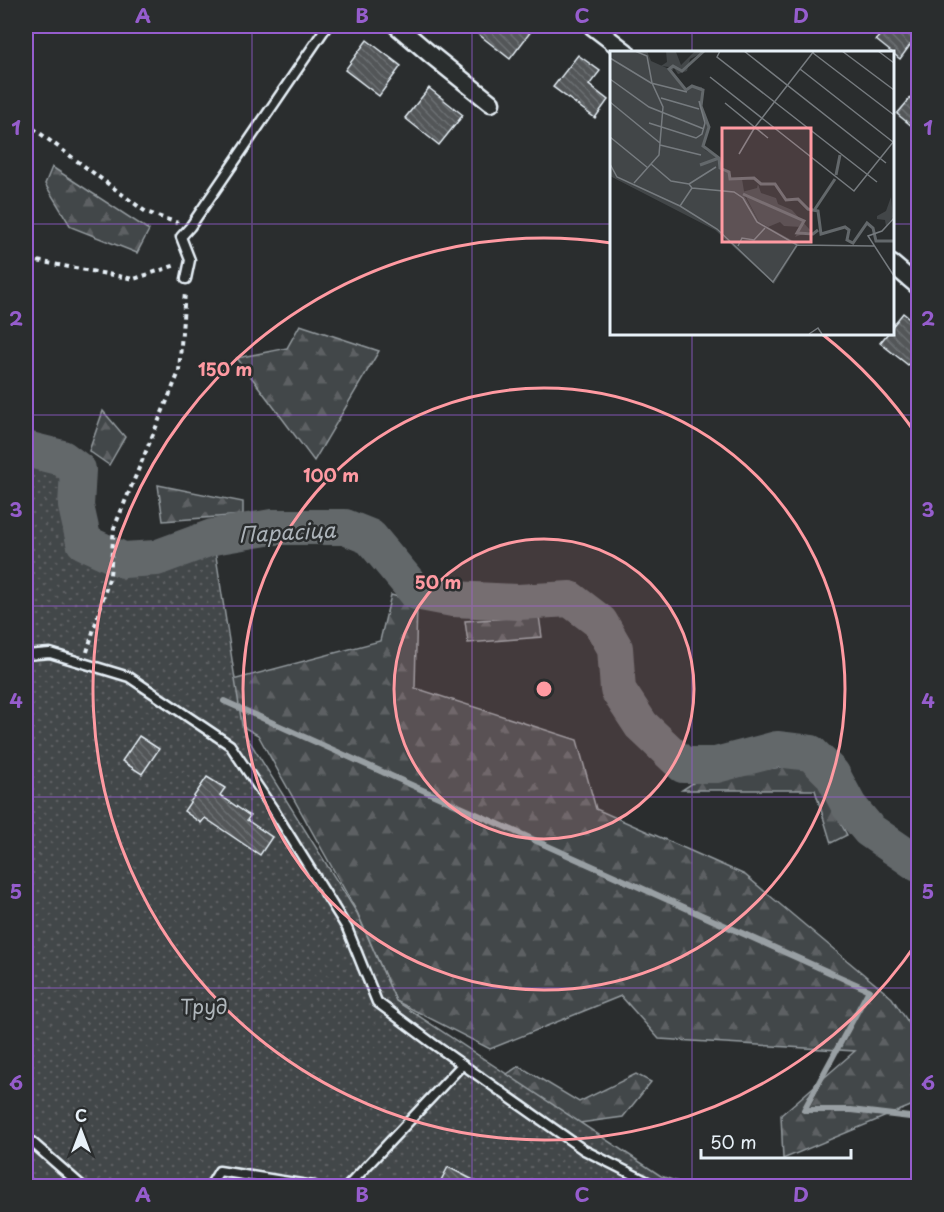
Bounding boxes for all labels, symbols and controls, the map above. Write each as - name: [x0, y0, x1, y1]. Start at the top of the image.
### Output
- text: A: [135, 0, 151, 30]
- text: B: [355, 0, 369, 30]
- text: C: [574, 0, 590, 30]
- text: D: [793, 0, 809, 30]
- inset map: [610, 51, 893, 334]
- text: 1: [11, 112, 21, 142]
- text: 1: [923, 112, 933, 142]
- text: 2: [9, 303, 23, 333]
- text: 2: [921, 303, 935, 333]
- text: 150 m: [198, 355, 252, 382]
- text: 100 m: [303, 461, 359, 488]
- text: 3: [9, 494, 23, 524]
- text: 3: [921, 494, 935, 524]
- water label: Парасіца: [238, 512, 337, 550]
- text: 50 m: [415, 568, 461, 595]
- centre of rings: [534, 679, 554, 699]
- text: 4: [9, 685, 23, 715]
- text: 4: [921, 685, 935, 715]
- text: 5: [10, 876, 22, 906]
- text: 5: [922, 876, 934, 906]
- park label: Труд: [180, 991, 228, 1021]
- text: 6: [9, 1067, 23, 1097]
- text: 6: [921, 1067, 935, 1097]
- north arrow: [51, 1101, 111, 1161]
- text: С: [75, 1103, 87, 1127]
- scale bar: [701, 1122, 851, 1160]
- text: 50 m: [710, 1128, 757, 1155]
- text: A: [135, 1179, 151, 1209]
- text: B: [355, 1179, 369, 1209]
- text: C: [574, 1179, 590, 1209]
- text: D: [793, 1179, 809, 1209]

